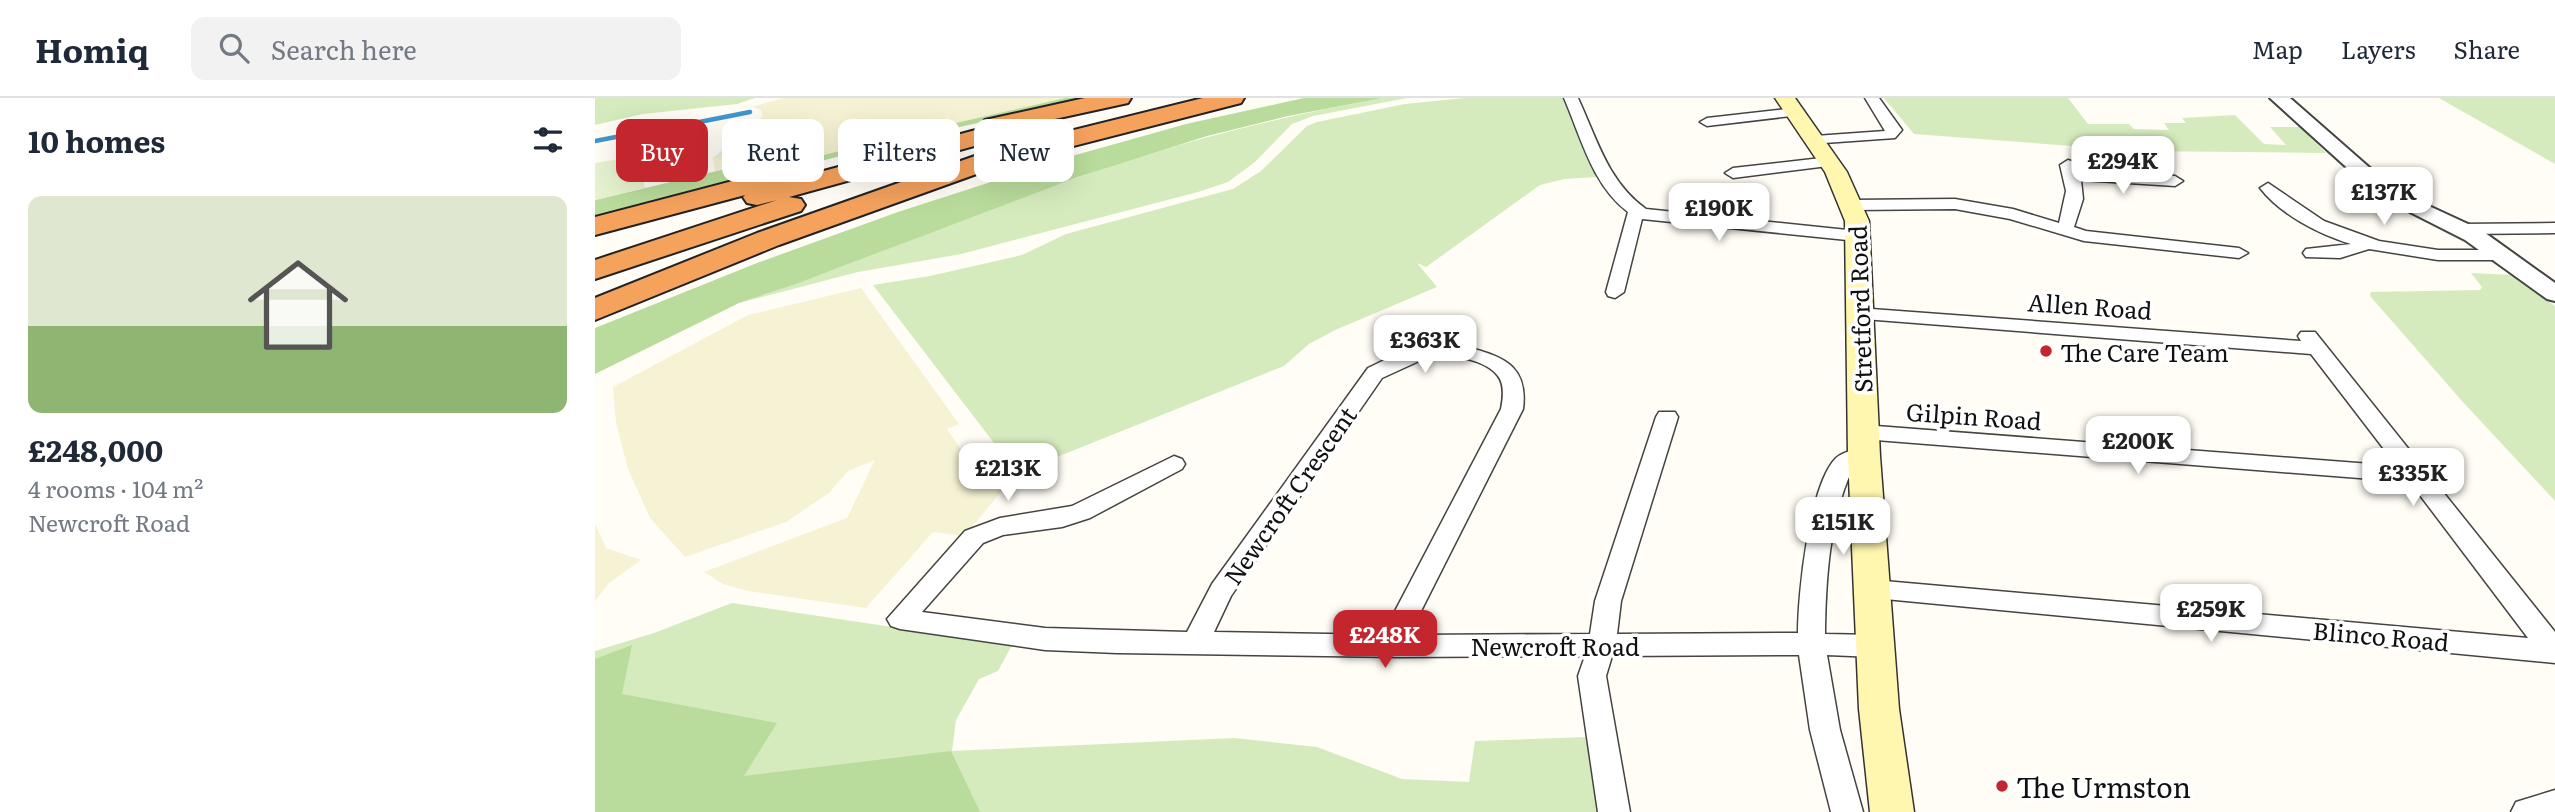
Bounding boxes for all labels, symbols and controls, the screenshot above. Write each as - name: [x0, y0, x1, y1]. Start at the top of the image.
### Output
- search box: [191, 17, 681, 80]
- text: Homiq: [35, 24, 149, 73]
- icon: search: [215, 29, 253, 67]
- text: Search here: [271, 29, 417, 68]
- text: Map: [2252, 31, 2303, 66]
- text: Layers: [2341, 31, 2415, 66]
- text: Share: [2453, 31, 2520, 66]
- text: 10 homes: [28, 118, 165, 162]
- chip: Buy: [616, 119, 708, 182]
- chip: Rent: [722, 119, 824, 182]
- chip: Filters: [838, 119, 960, 182]
- chip: New: [974, 119, 1074, 182]
- icon: filters: [529, 121, 567, 159]
- pin: £294K: [2074, 136, 2172, 196]
- text: £294K: [2087, 142, 2159, 176]
- pin: £137K: [2335, 167, 2433, 227]
- text: £137K: [2351, 173, 2417, 207]
- pin: £190K: [1670, 184, 1768, 243]
- text: £190K: [1685, 189, 1753, 223]
- street label: Stretford Road: [1839, 224, 1879, 394]
- icon: home: [235, 242, 361, 368]
- street label: Allen Road: [2027, 283, 2154, 327]
- pin: £363K: [1376, 316, 1474, 375]
- text: £363K: [1390, 321, 1460, 355]
- place label: The Care Team: [2060, 334, 2229, 369]
- marker: The Care Team: [2038, 343, 2054, 359]
- street label: Gilpin Road: [1905, 393, 2043, 437]
- street label: Newcroft Crescent: [1214, 398, 1364, 591]
- pin: £200K: [2089, 416, 2187, 476]
- text: £200K: [2102, 422, 2174, 456]
- text: £248,000: [28, 427, 163, 471]
- pin: £213K: [959, 444, 1057, 503]
- pin: £335K: [2364, 448, 2462, 508]
- text: £213K: [975, 449, 1041, 483]
- text: £335K: [2378, 454, 2448, 488]
- text: 4 rooms · 104 m²: [28, 471, 203, 505]
- pin: £151K: [1794, 498, 1892, 557]
- text: £151K: [1811, 503, 1875, 537]
- text: Newcroft Road: [28, 505, 190, 539]
- pin: £259K: [2162, 584, 2260, 644]
- text: £259K: [2176, 590, 2246, 624]
- pin: £248K: [1336, 610, 1434, 670]
- street label: Blinco Road: [2311, 612, 2451, 658]
- text: £248K: [1349, 616, 1421, 650]
- street label: Newcroft Road: [1470, 628, 1640, 663]
- place label: The Urmston: [2016, 765, 2191, 807]
- marker: The Urmston: [1994, 778, 2010, 794]

